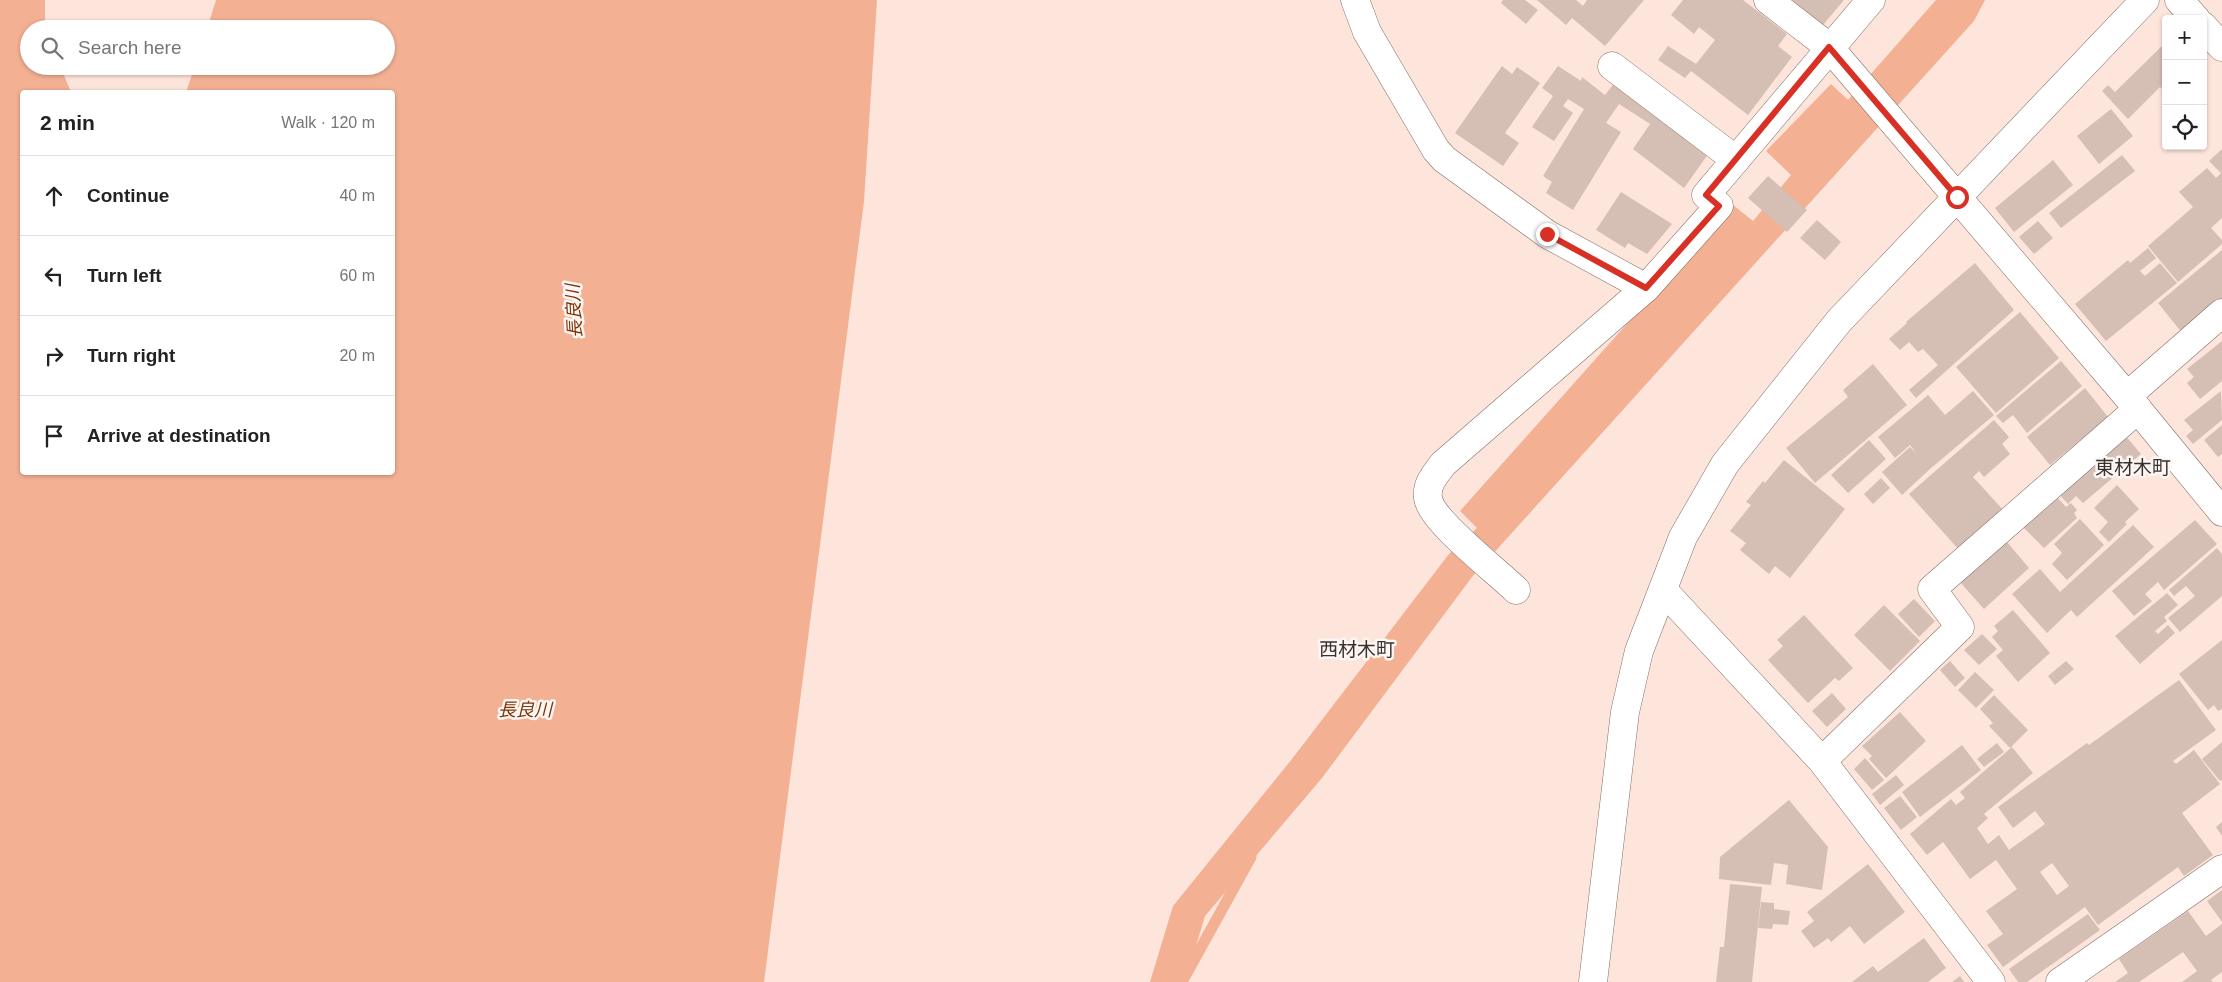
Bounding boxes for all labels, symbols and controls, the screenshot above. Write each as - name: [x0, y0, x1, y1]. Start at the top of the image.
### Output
- map controls: [2162, 15, 2207, 150]
- button: +: [2162, 15, 2207, 60]
- search box: [20, 20, 395, 75]
- icon: search: [38, 34, 66, 62]
- text: Search here: [78, 37, 182, 58]
- button: −: [2162, 60, 2207, 105]
- button: locate: [2162, 105, 2207, 150]
- text: 2 min: [40, 111, 95, 134]
- text: Walk · 120 m: [281, 114, 375, 131]
- icon: ahead: [40, 182, 68, 210]
- text: Continue: [87, 185, 169, 206]
- route start: [1946, 186, 1969, 209]
- text: 40 m: [339, 187, 375, 204]
- route end: [1536, 223, 1559, 246]
- icon: left: [40, 262, 68, 290]
- text: Turn left: [87, 265, 162, 286]
- text: 60 m: [339, 267, 375, 284]
- water label: 長良川: [562, 282, 585, 338]
- icon: right: [40, 342, 68, 370]
- text: Turn right: [87, 345, 175, 366]
- text: 20 m: [339, 347, 375, 364]
- icon: arrive: [40, 422, 68, 450]
- text: Arrive at destination: [87, 425, 271, 446]
- district label: 東材木町: [2095, 457, 2171, 478]
- district label: 西材木町: [1319, 639, 1395, 660]
- water label: 長良川: [498, 700, 554, 720]

